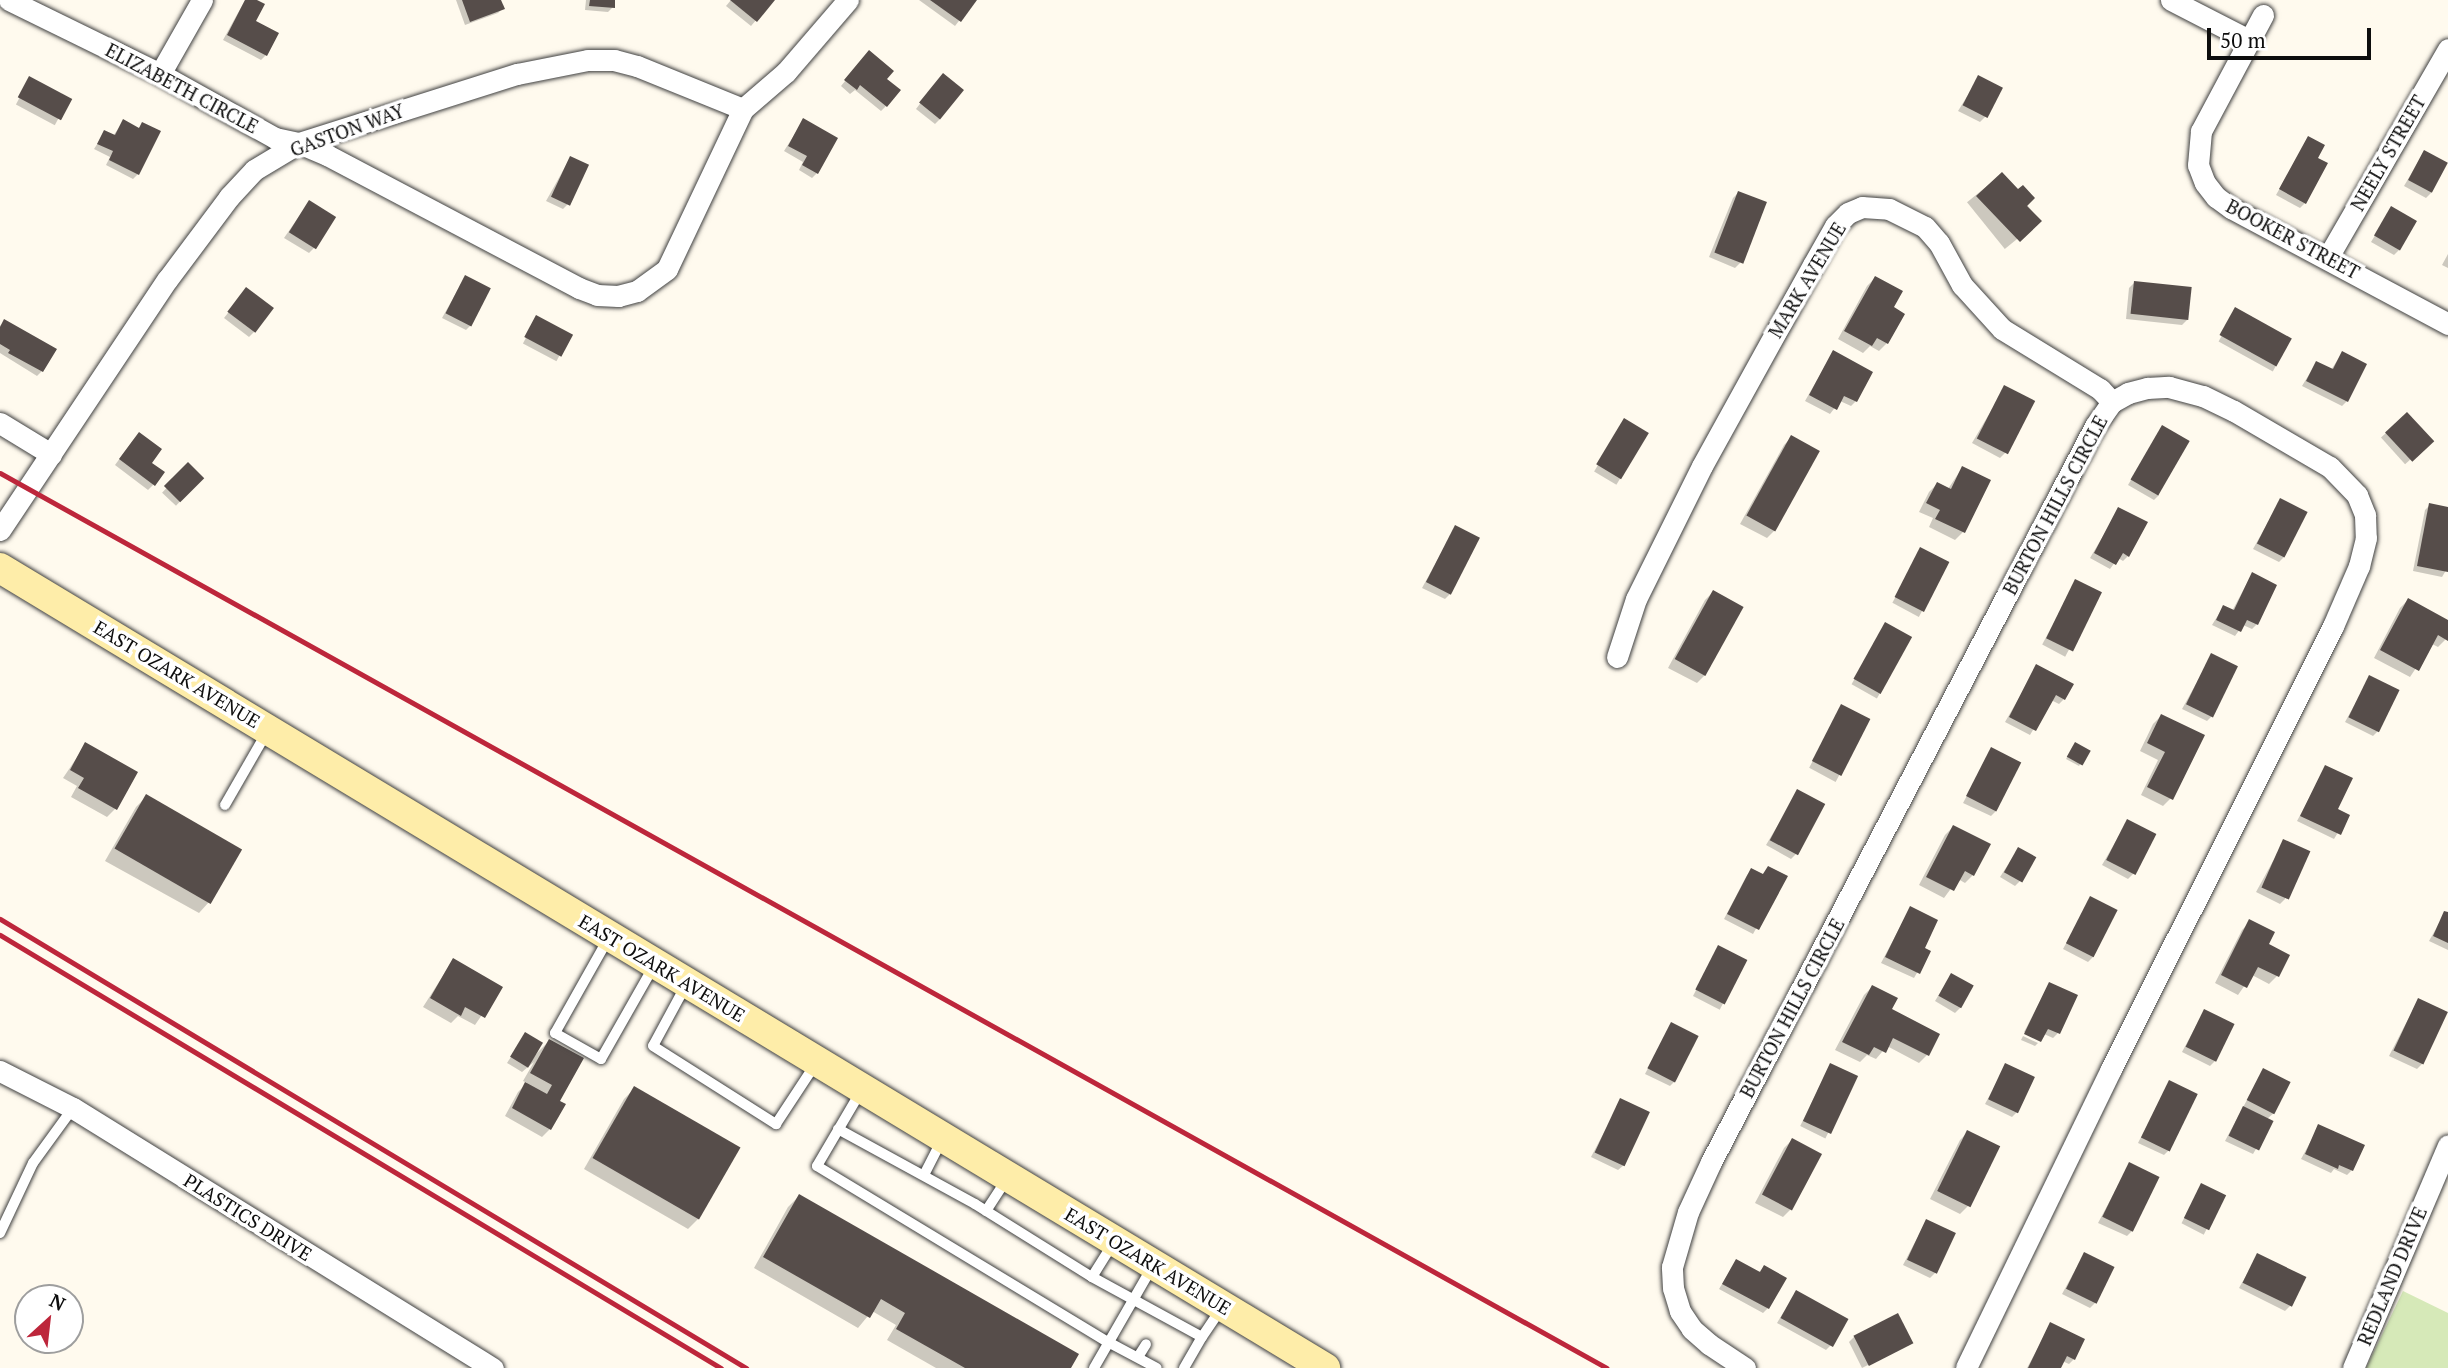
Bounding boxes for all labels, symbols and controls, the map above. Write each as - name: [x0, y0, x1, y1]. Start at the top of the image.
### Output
- scale bar: [2210, 14, 2374, 58]
- text: 50 m: [2220, 26, 2266, 54]
- street label: ELIZABETH CIRCLE: [102, 38, 262, 138]
- street label: NEELY STREET: [2346, 91, 2430, 215]
- street label: GASTON WAY: [287, 99, 407, 161]
- street label: BOOKER STREET: [2222, 194, 2364, 284]
- street label: MARK AVENUE: [1763, 218, 1851, 342]
- street label: BURTON HILLS CIRCLE: [1998, 411, 2112, 599]
- street label: EAST OZARK AVENUE: [90, 615, 264, 733]
- street label: EAST OZARK AVENUE: [575, 909, 749, 1027]
- street label: BURTON HILLS CIRCLE: [1735, 914, 1849, 1102]
- street label: PLASTICS DRIVE: [180, 1168, 316, 1266]
- street label: EAST OZARK AVENUE: [1061, 1202, 1235, 1320]
- street label: REDLAND DRIVE: [2353, 1203, 2431, 1349]
- north arrow: [14, 1284, 84, 1354]
- text: N: [46, 1287, 70, 1316]

